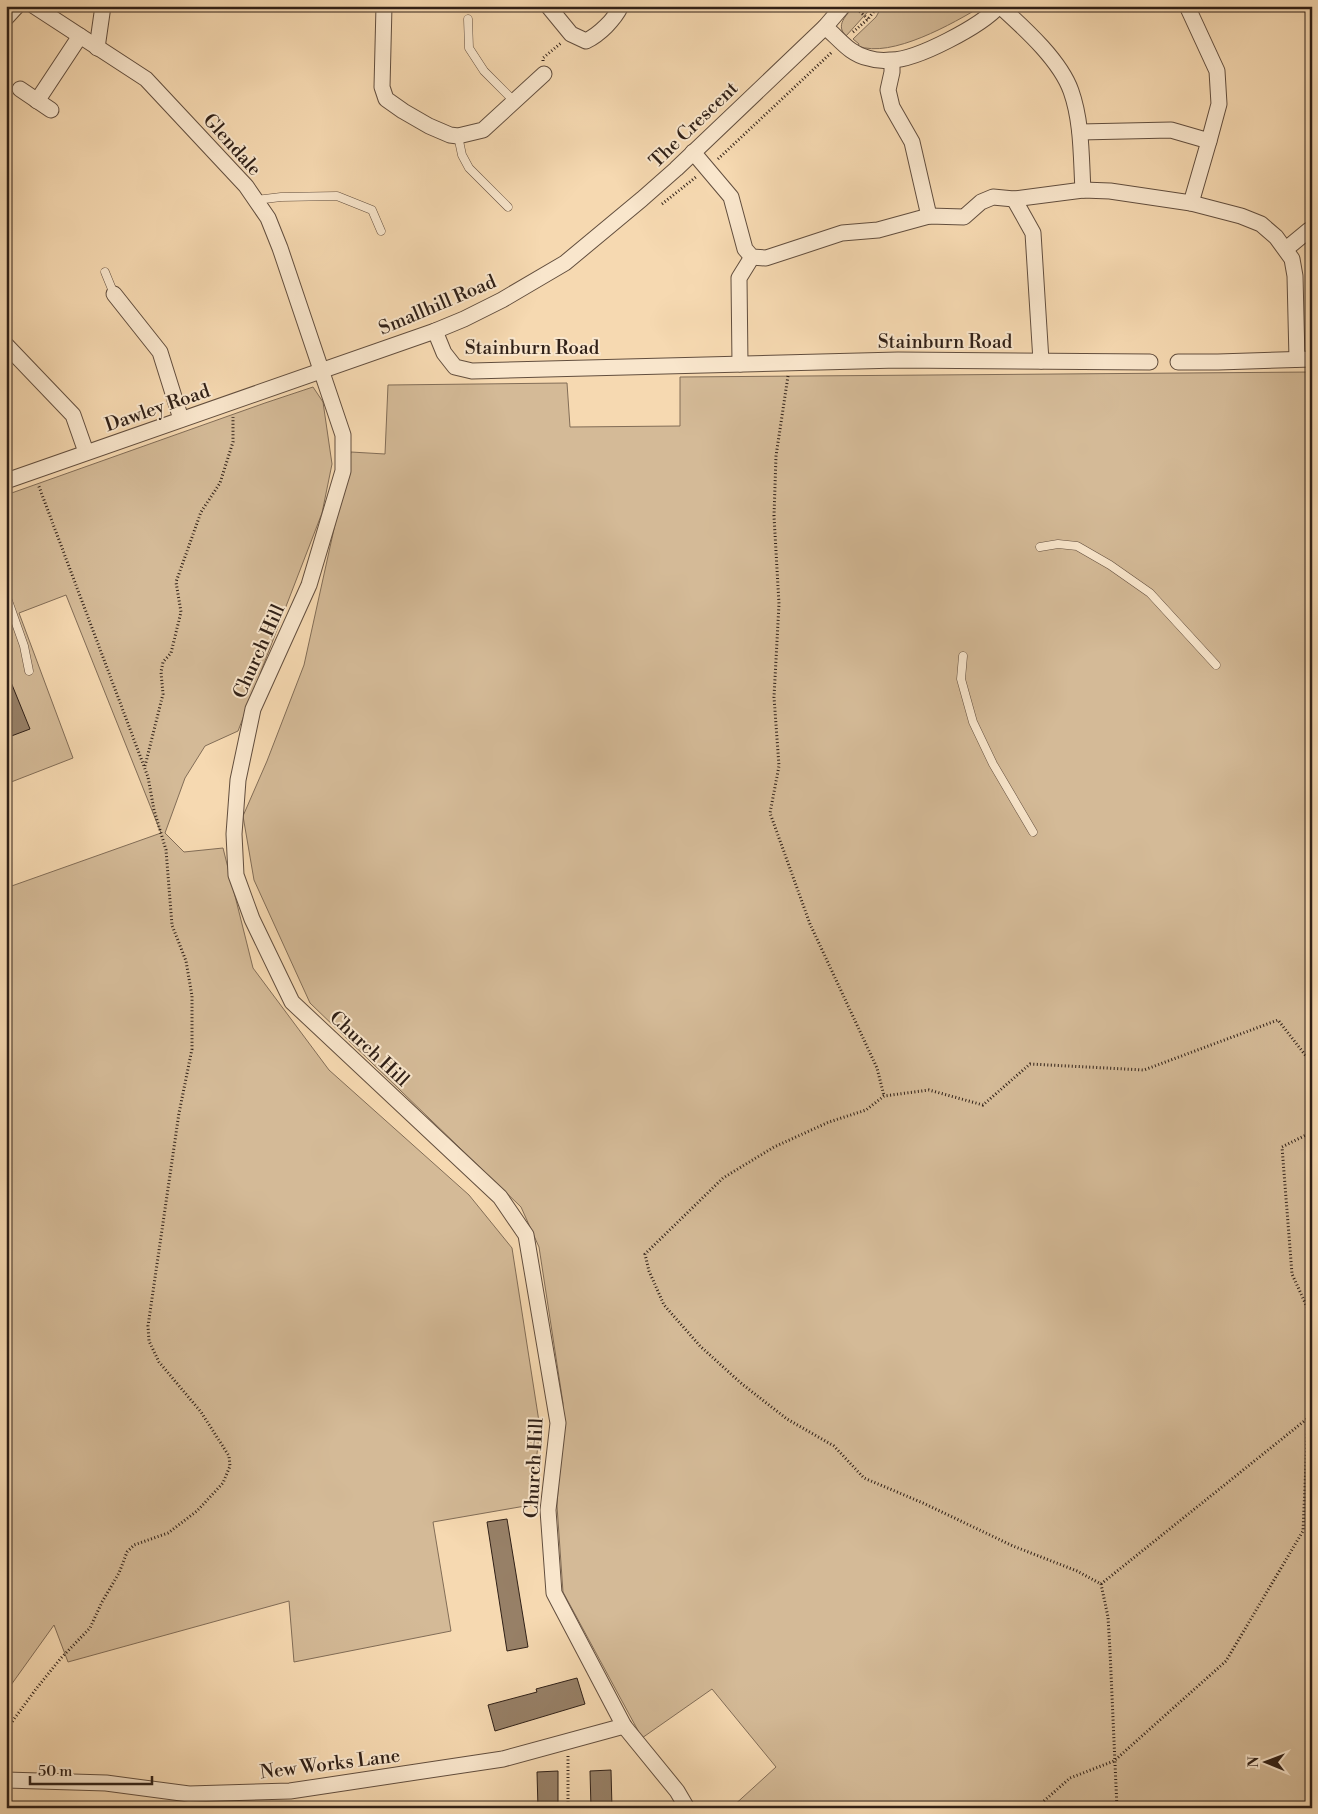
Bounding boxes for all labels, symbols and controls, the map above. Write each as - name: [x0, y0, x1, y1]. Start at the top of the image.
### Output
- street label: The Crescent: [644, 76, 743, 173]
- street label: Glendale: [198, 108, 267, 181]
- street label: Smallhill Road: [375, 269, 500, 340]
- street label: Stainburn Road: [878, 330, 1013, 354]
- street label: Stainburn Road: [465, 336, 600, 360]
- street label: Dawley Road: [102, 379, 213, 437]
- street label: Church Hill: [227, 600, 290, 702]
- street label: Church Hill: [324, 1006, 415, 1092]
- street label: Church Hill: [519, 1417, 549, 1519]
- north arrow: [1240, 1736, 1290, 1786]
- street label: New Works Lane: [259, 1743, 402, 1784]
- scale bar: [30, 1754, 152, 1786]
- text: N: [1245, 1756, 1263, 1767]
- text: 50 m: [38, 1762, 72, 1781]

